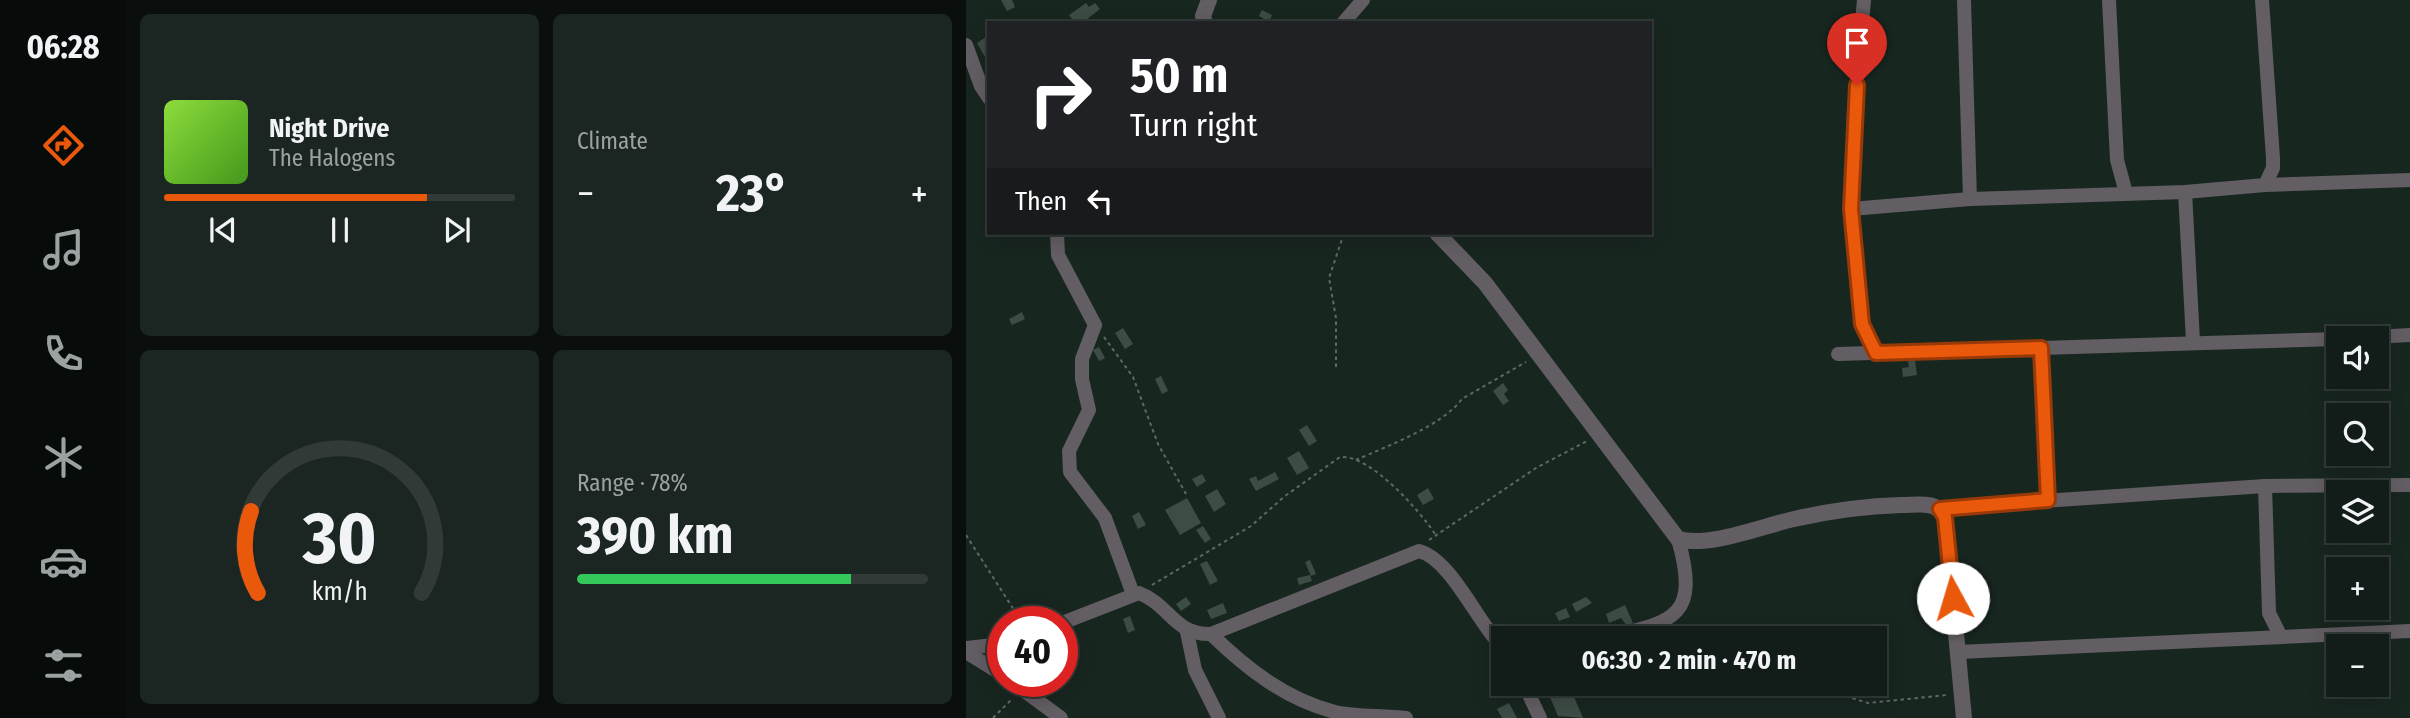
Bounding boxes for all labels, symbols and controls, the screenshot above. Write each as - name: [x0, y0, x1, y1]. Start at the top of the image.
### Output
- pin: [1827, 13, 1887, 85]
- icon: arrive: [1838, 24, 1876, 62]
- text: 06:28: [26, 28, 100, 66]
- text: 50 m: [1130, 46, 1228, 105]
- icon: right: [1015, 49, 1106, 140]
- text: Turn right: [1130, 106, 1257, 144]
- text: Night Drive: [269, 113, 389, 144]
- icon: directions: [39, 121, 88, 170]
- text: Climate: [577, 127, 648, 155]
- text: The Halogens: [269, 144, 395, 172]
- text: 23°: [716, 162, 789, 225]
- text: −: [577, 171, 594, 217]
- text: +: [911, 171, 928, 217]
- icon: left: [1081, 182, 1119, 220]
- text: Then: [1015, 186, 1067, 217]
- icon: previous: [204, 211, 242, 249]
- icon: pause: [321, 211, 359, 249]
- icon: next: [438, 211, 476, 249]
- icon: music: [39, 225, 88, 274]
- map controls: [2326, 326, 2389, 697]
- button: sound: [2326, 326, 2389, 389]
- icon: phone: [39, 329, 88, 378]
- button: search: [2326, 403, 2389, 466]
- icon: climate: [39, 433, 88, 482]
- text: Range · 78%: [577, 469, 688, 497]
- button: layers: [2326, 480, 2389, 543]
- text: 30: [301, 495, 377, 582]
- text: 390 km: [577, 504, 733, 567]
- icon: car: [39, 537, 88, 586]
- button: +: [2326, 557, 2389, 620]
- position arrow: [1916, 561, 1990, 635]
- text: km/h: [312, 577, 367, 607]
- speed limit sign: 40: [987, 606, 1078, 697]
- button: −: [2326, 634, 2389, 697]
- icon: filters: [39, 641, 88, 690]
- text: 06:30 · 2 min · 470 m: [1582, 645, 1796, 676]

